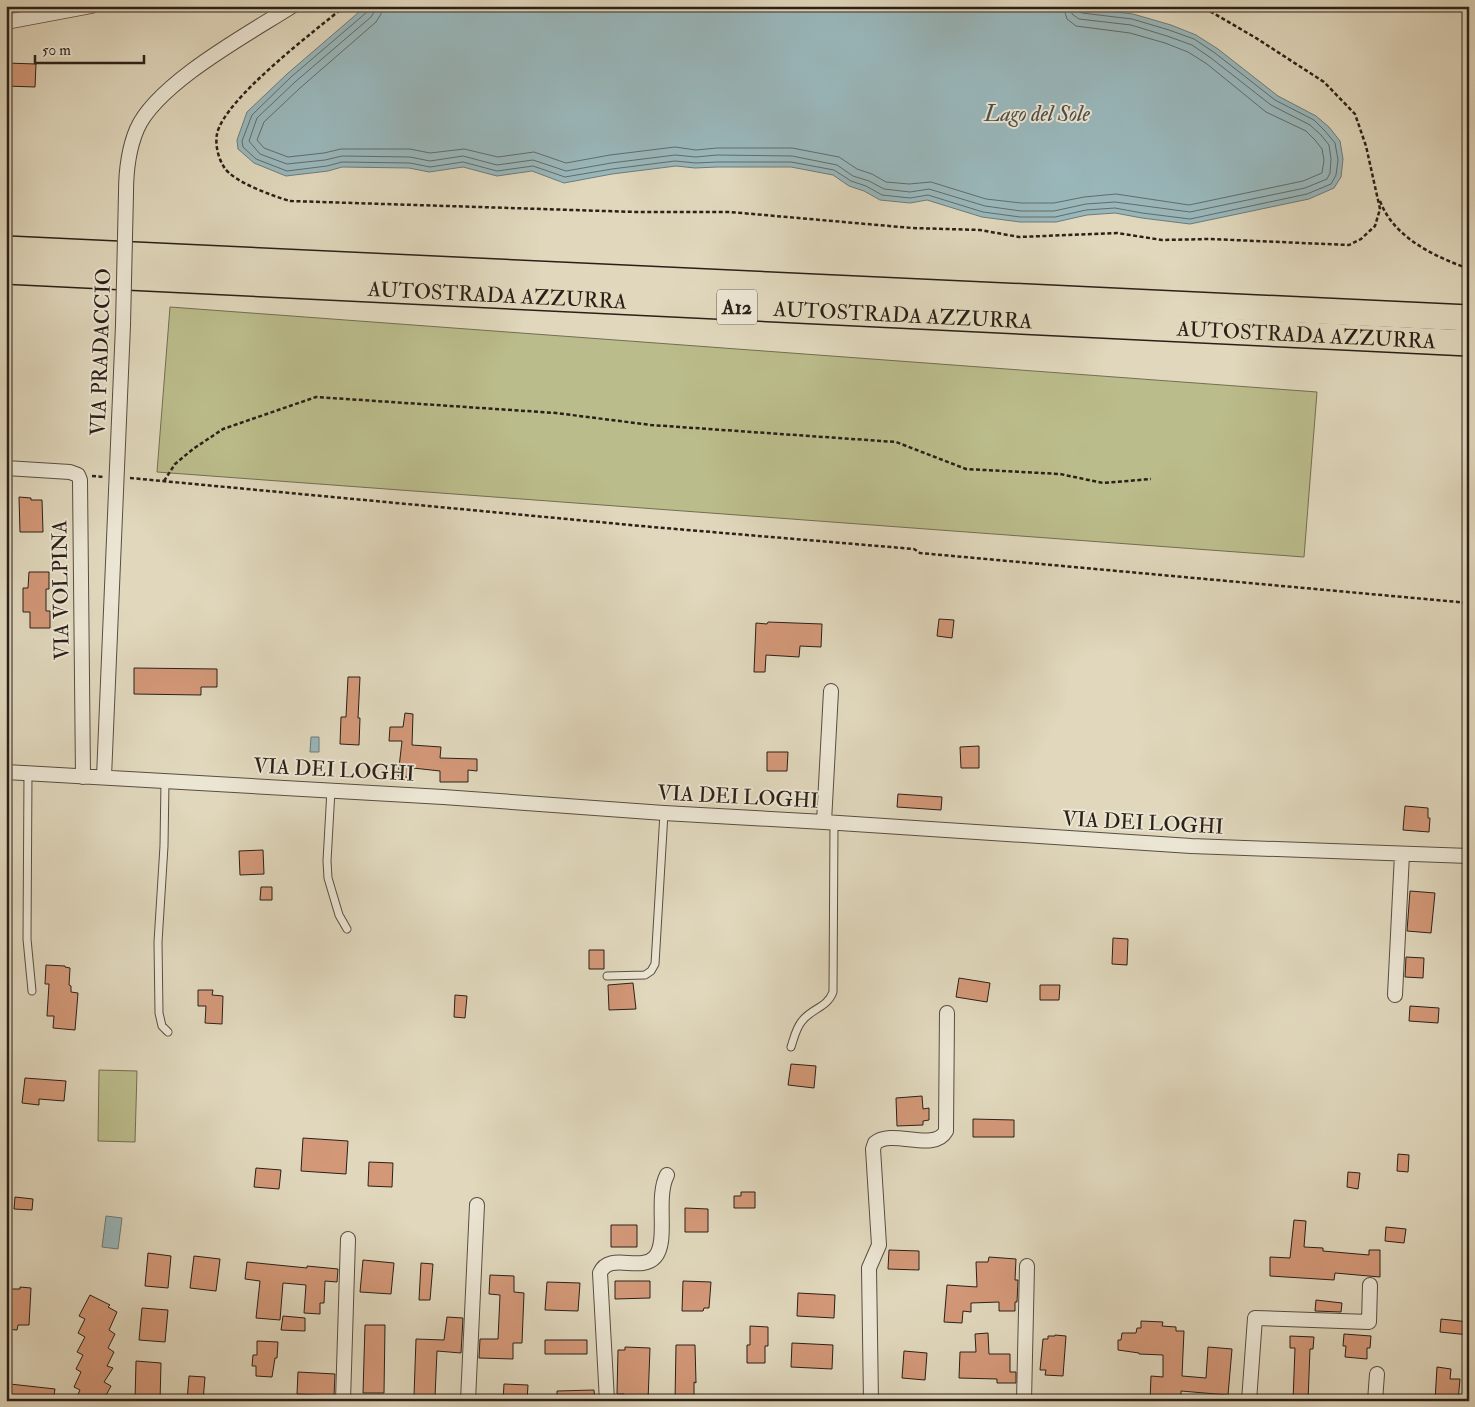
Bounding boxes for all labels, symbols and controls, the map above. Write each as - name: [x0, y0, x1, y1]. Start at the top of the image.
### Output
- scale bar: [35, 32, 144, 64]
- text: 50 m: [42, 41, 71, 60]
- water label: Lago del Sole: [983, 100, 1090, 128]
- street label: VIA PRADACCIO: [85, 268, 117, 436]
- street label: AUTOSTRADA AZZURRA: [366, 275, 628, 315]
- road number: A12: [717, 290, 757, 324]
- street label: AUTOSTRADA AZZURRA: [772, 295, 1033, 335]
- street label: AUTOSTRADA AZZURRA: [1175, 315, 1437, 355]
- street label: VIA VOLPINA: [46, 520, 76, 660]
- street label: VIA DEI LOGHI: [253, 752, 415, 788]
- street label: VIA DEI LOGHI: [657, 779, 819, 815]
- street label: VIA DEI LOGHI: [1062, 805, 1224, 841]

